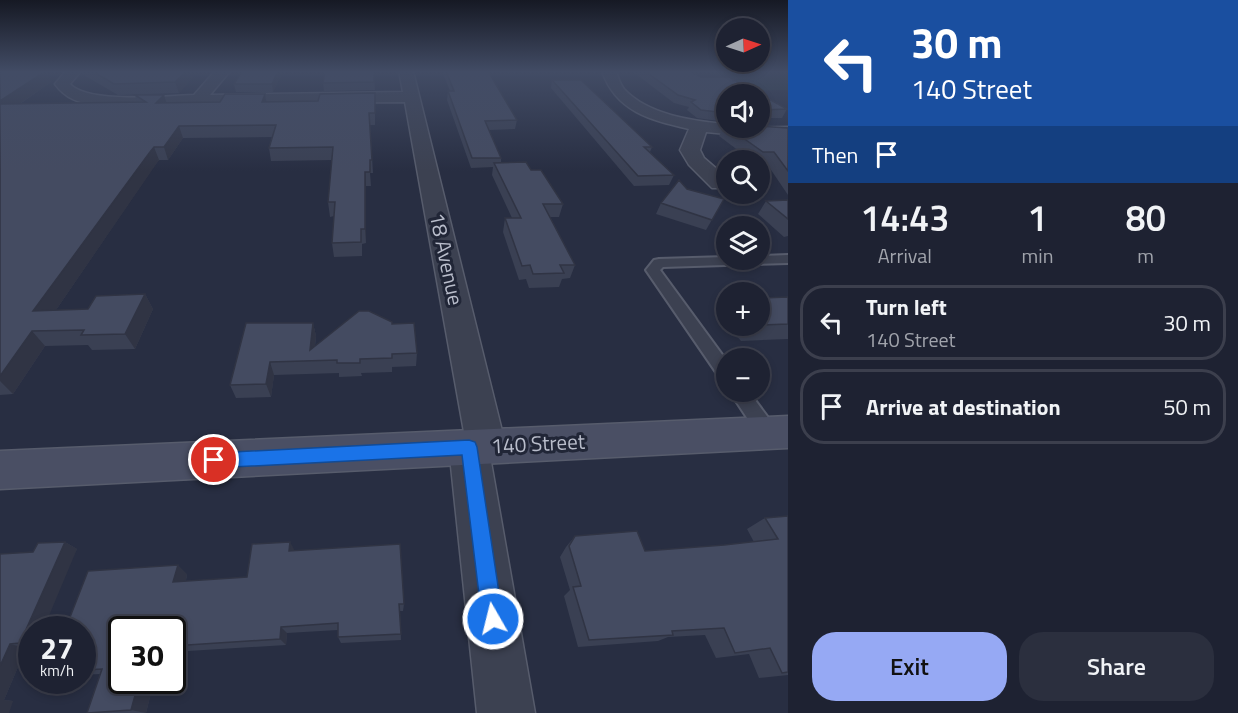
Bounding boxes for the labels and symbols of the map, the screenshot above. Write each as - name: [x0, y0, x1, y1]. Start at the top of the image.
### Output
- north arrow: [716, 18, 770, 72]
- street label: 18 Avenue: [422, 210, 472, 308]
- street label: 140 Street: [490, 425, 586, 461]
- pin: [188, 434, 239, 485]
- position arrow: [461, 587, 525, 651]
- speed limit sign: 30: [108, 616, 186, 694]

